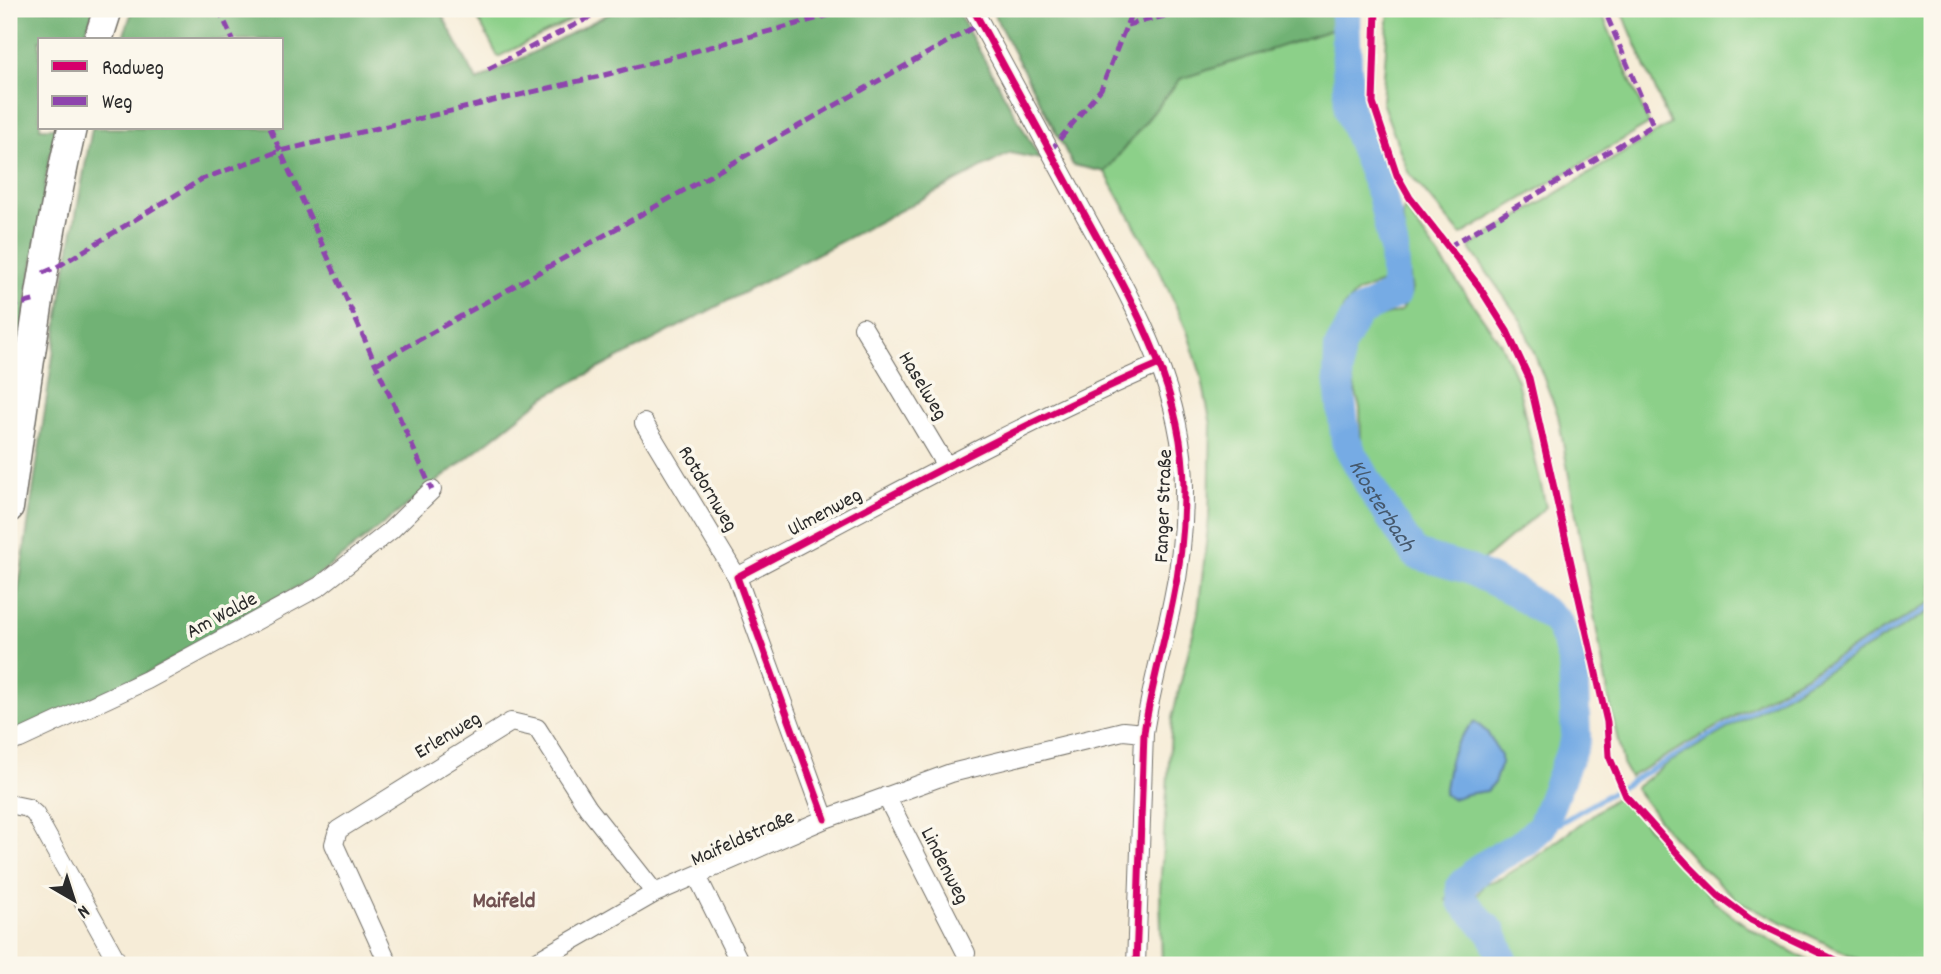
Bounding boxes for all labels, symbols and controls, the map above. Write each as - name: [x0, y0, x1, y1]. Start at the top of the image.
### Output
- legend: [38, 38, 284, 130]
- text: Radweg: [102, 55, 164, 85]
- text: Weg: [102, 89, 133, 119]
- street label: Haselweg: [889, 346, 954, 427]
- street label: Rotdornweg: [669, 441, 744, 538]
- street label: Fanger Straße: [1148, 449, 1182, 564]
- water label: Klosterbach: [1339, 454, 1423, 561]
- street label: Ulmenweg: [783, 482, 868, 546]
- street label: Am Walde: [182, 585, 263, 648]
- street label: Erlenweg: [409, 705, 488, 768]
- street label: Maifeldstraße: [686, 803, 800, 876]
- street label: Lindenweg: [911, 823, 976, 910]
- north arrow: [38, 866, 108, 936]
- district label: Maifeld: [473, 886, 535, 919]
- text: N: [70, 897, 95, 924]

